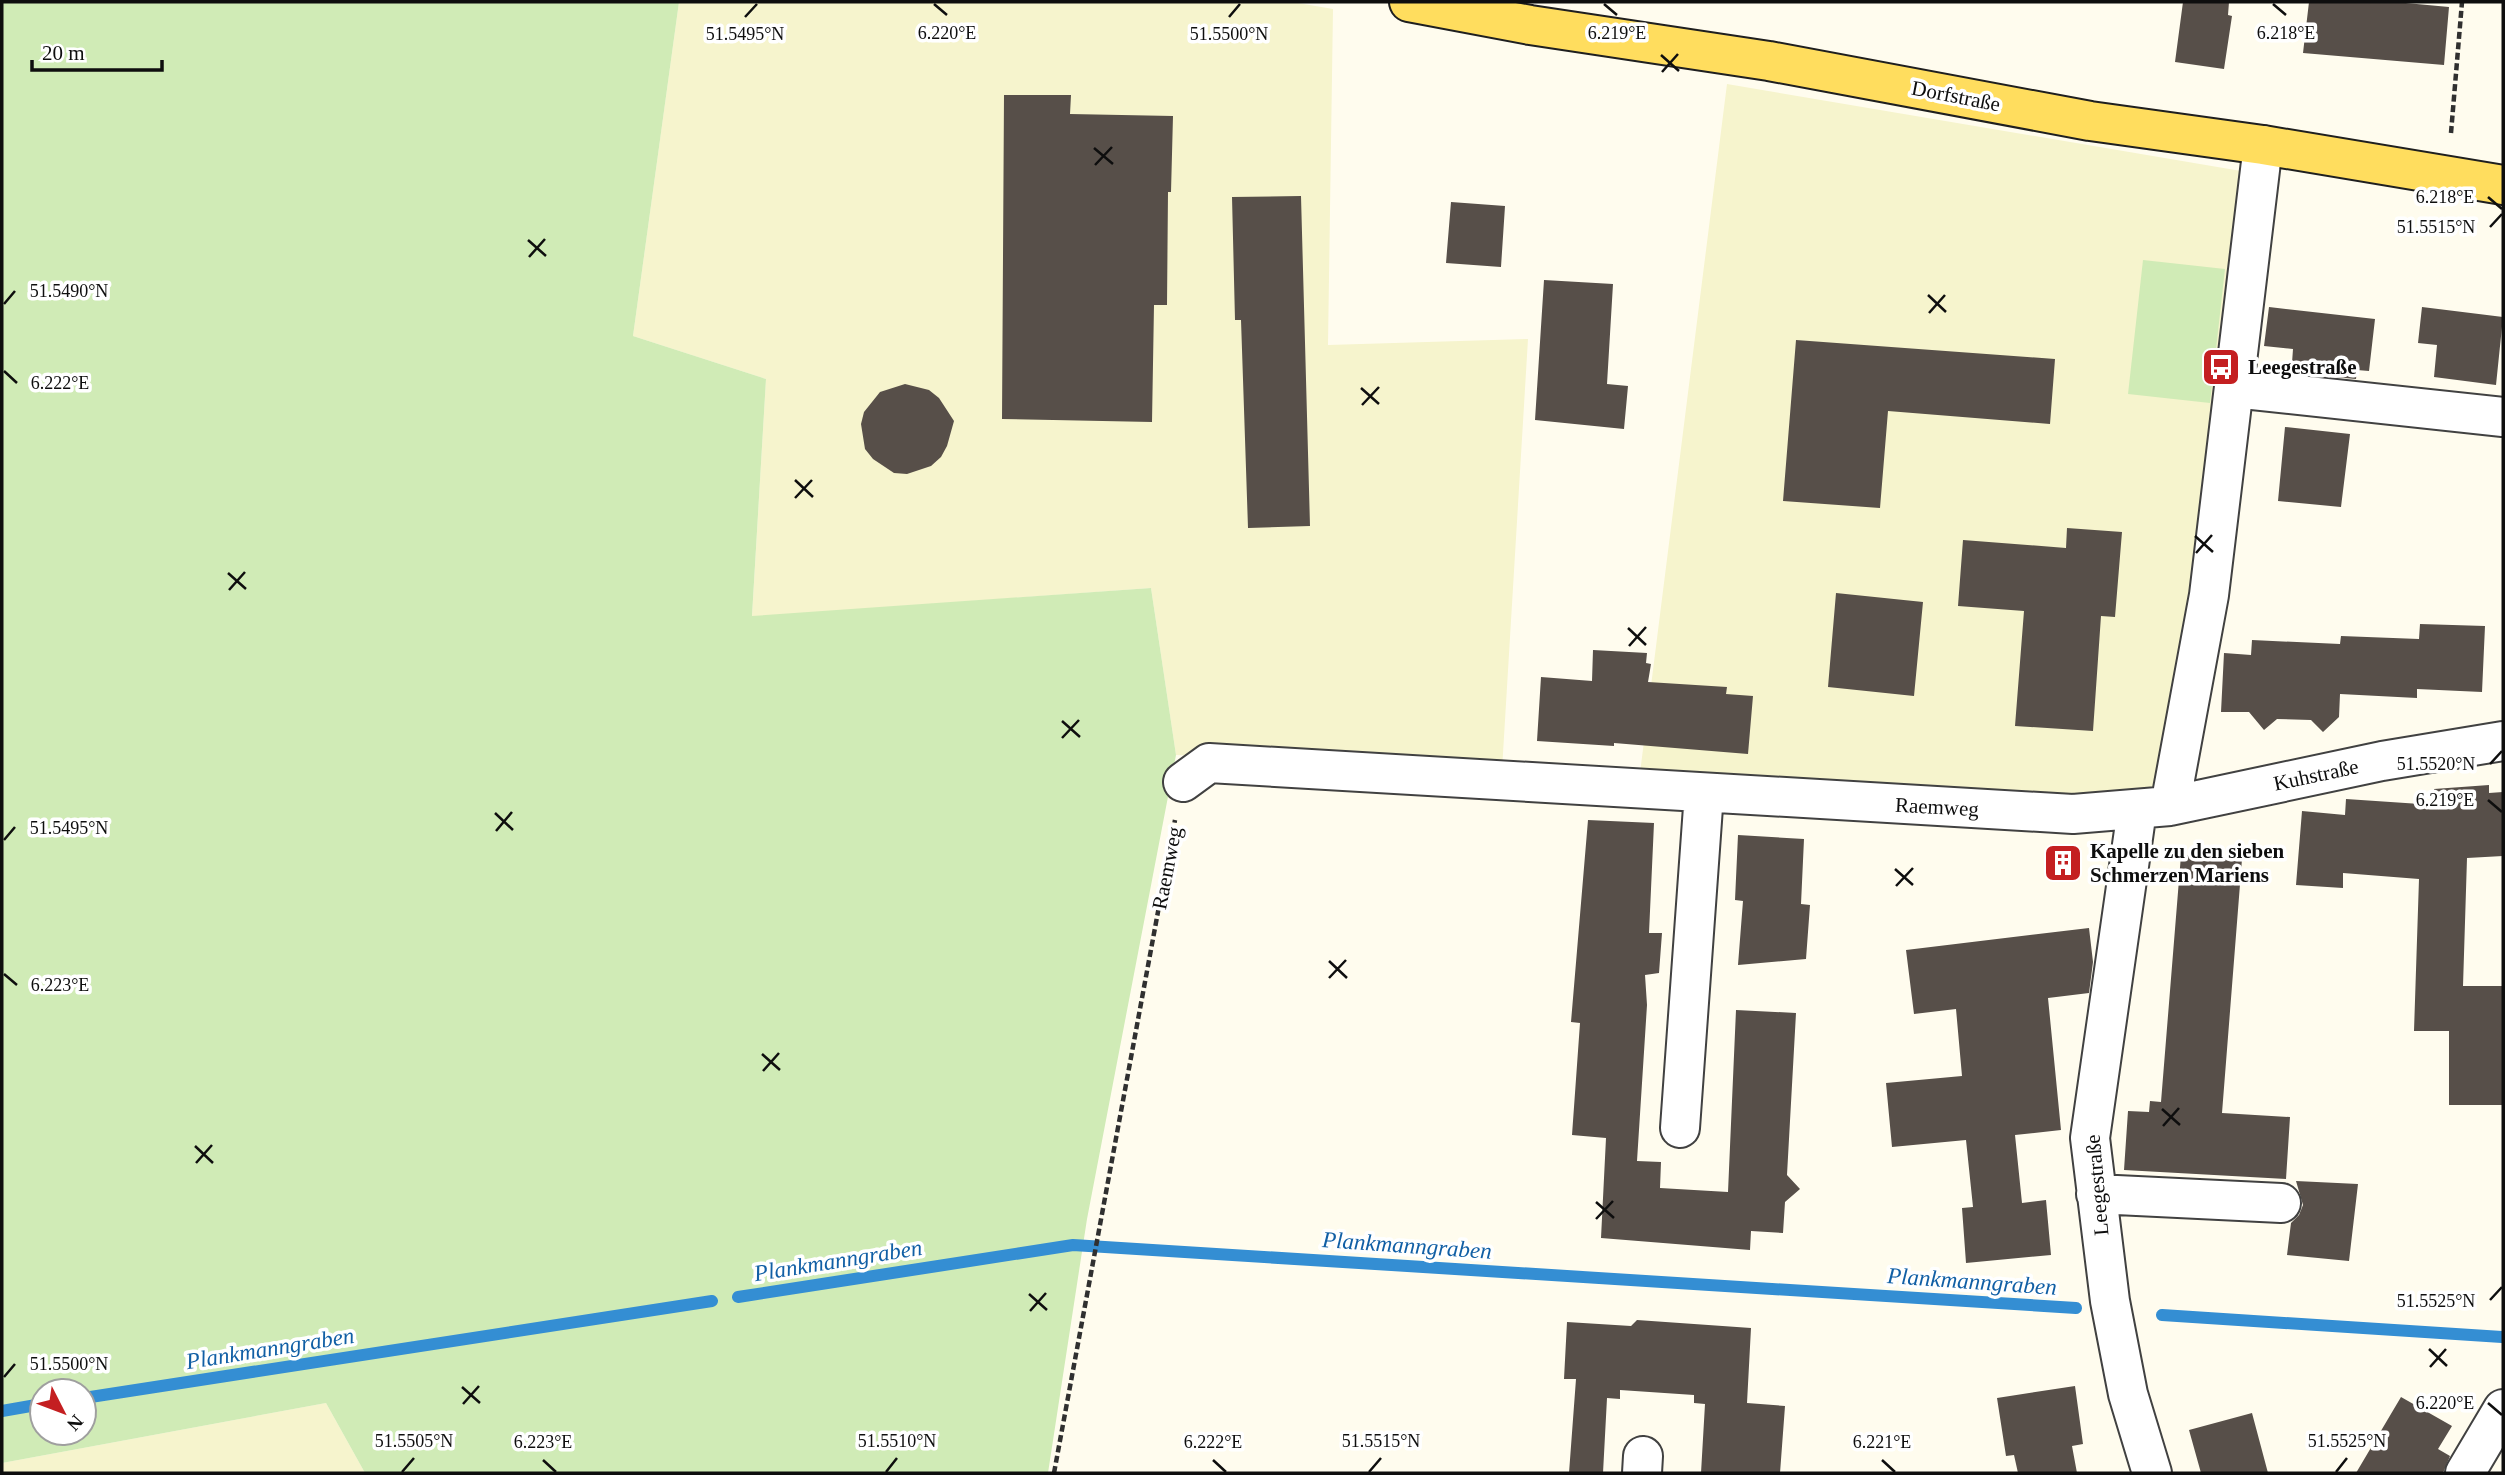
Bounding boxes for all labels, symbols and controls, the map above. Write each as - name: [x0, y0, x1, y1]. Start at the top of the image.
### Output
- text: 6.220°E: [918, 23, 976, 43]
- text: 6.219°E: [1588, 23, 1646, 43]
- text: 6.218°E: [2257, 23, 2315, 43]
- text: 51.5495°N: [706, 24, 784, 44]
- text: 51.5500°N: [1190, 24, 1268, 44]
- scale bar: [32, 28, 161, 72]
- text: 20 m: [42, 41, 85, 65]
- street label: Dorfstraße: [1910, 76, 2002, 116]
- text: 6.218°E: [2416, 187, 2474, 207]
- text: 51.5515°N: [2397, 217, 2475, 237]
- text: 51.5490°N: [30, 281, 108, 301]
- bus stop icon: Leegestraße: [2200, 346, 2242, 388]
- place label: Leegestraße: [2248, 355, 2356, 379]
- text: 6.222°E: [31, 373, 89, 393]
- street label: Kuhstraße: [2271, 754, 2361, 796]
- text: 51.5520°N: [2397, 754, 2475, 774]
- text: 6.219°E: [2416, 790, 2474, 810]
- street label: Raemweg: [1894, 793, 1980, 821]
- text: 51.5495°N: [30, 818, 108, 838]
- street label: Raemweg: [1147, 824, 1187, 912]
- place label: Kapelle zu den sieben Schmerzen Mariens: [2090, 839, 2285, 887]
- building icon: Kapelle zu den sieben Schmerzen Mariens: [2042, 842, 2084, 884]
- text: 6.223°E: [31, 975, 89, 995]
- street label: Leegestraße: [2081, 1133, 2113, 1237]
- water label: Plankmanngraben: [1320, 1227, 1493, 1264]
- water label: Plankmanngraben: [751, 1235, 924, 1286]
- water label: Plankmanngraben: [1885, 1263, 2058, 1300]
- text: 51.5525°N: [2397, 1291, 2475, 1311]
- water label: Plankmanngraben: [183, 1323, 356, 1374]
- text: 51.5500°N: [30, 1354, 108, 1374]
- north arrow: [28, 1377, 98, 1447]
- text: 6.220°E: [2416, 1393, 2474, 1413]
- text: N: [63, 1411, 88, 1435]
- text: 51.5505°N: [375, 1431, 453, 1451]
- text: 51.5510°N: [858, 1431, 936, 1451]
- text: 51.5515°N: [1342, 1431, 1420, 1451]
- text: 51.5525°N: [2308, 1431, 2386, 1451]
- text: 6.223°E: [514, 1432, 572, 1452]
- text: 6.222°E: [1184, 1432, 1242, 1452]
- text: 6.221°E: [1853, 1432, 1911, 1452]

